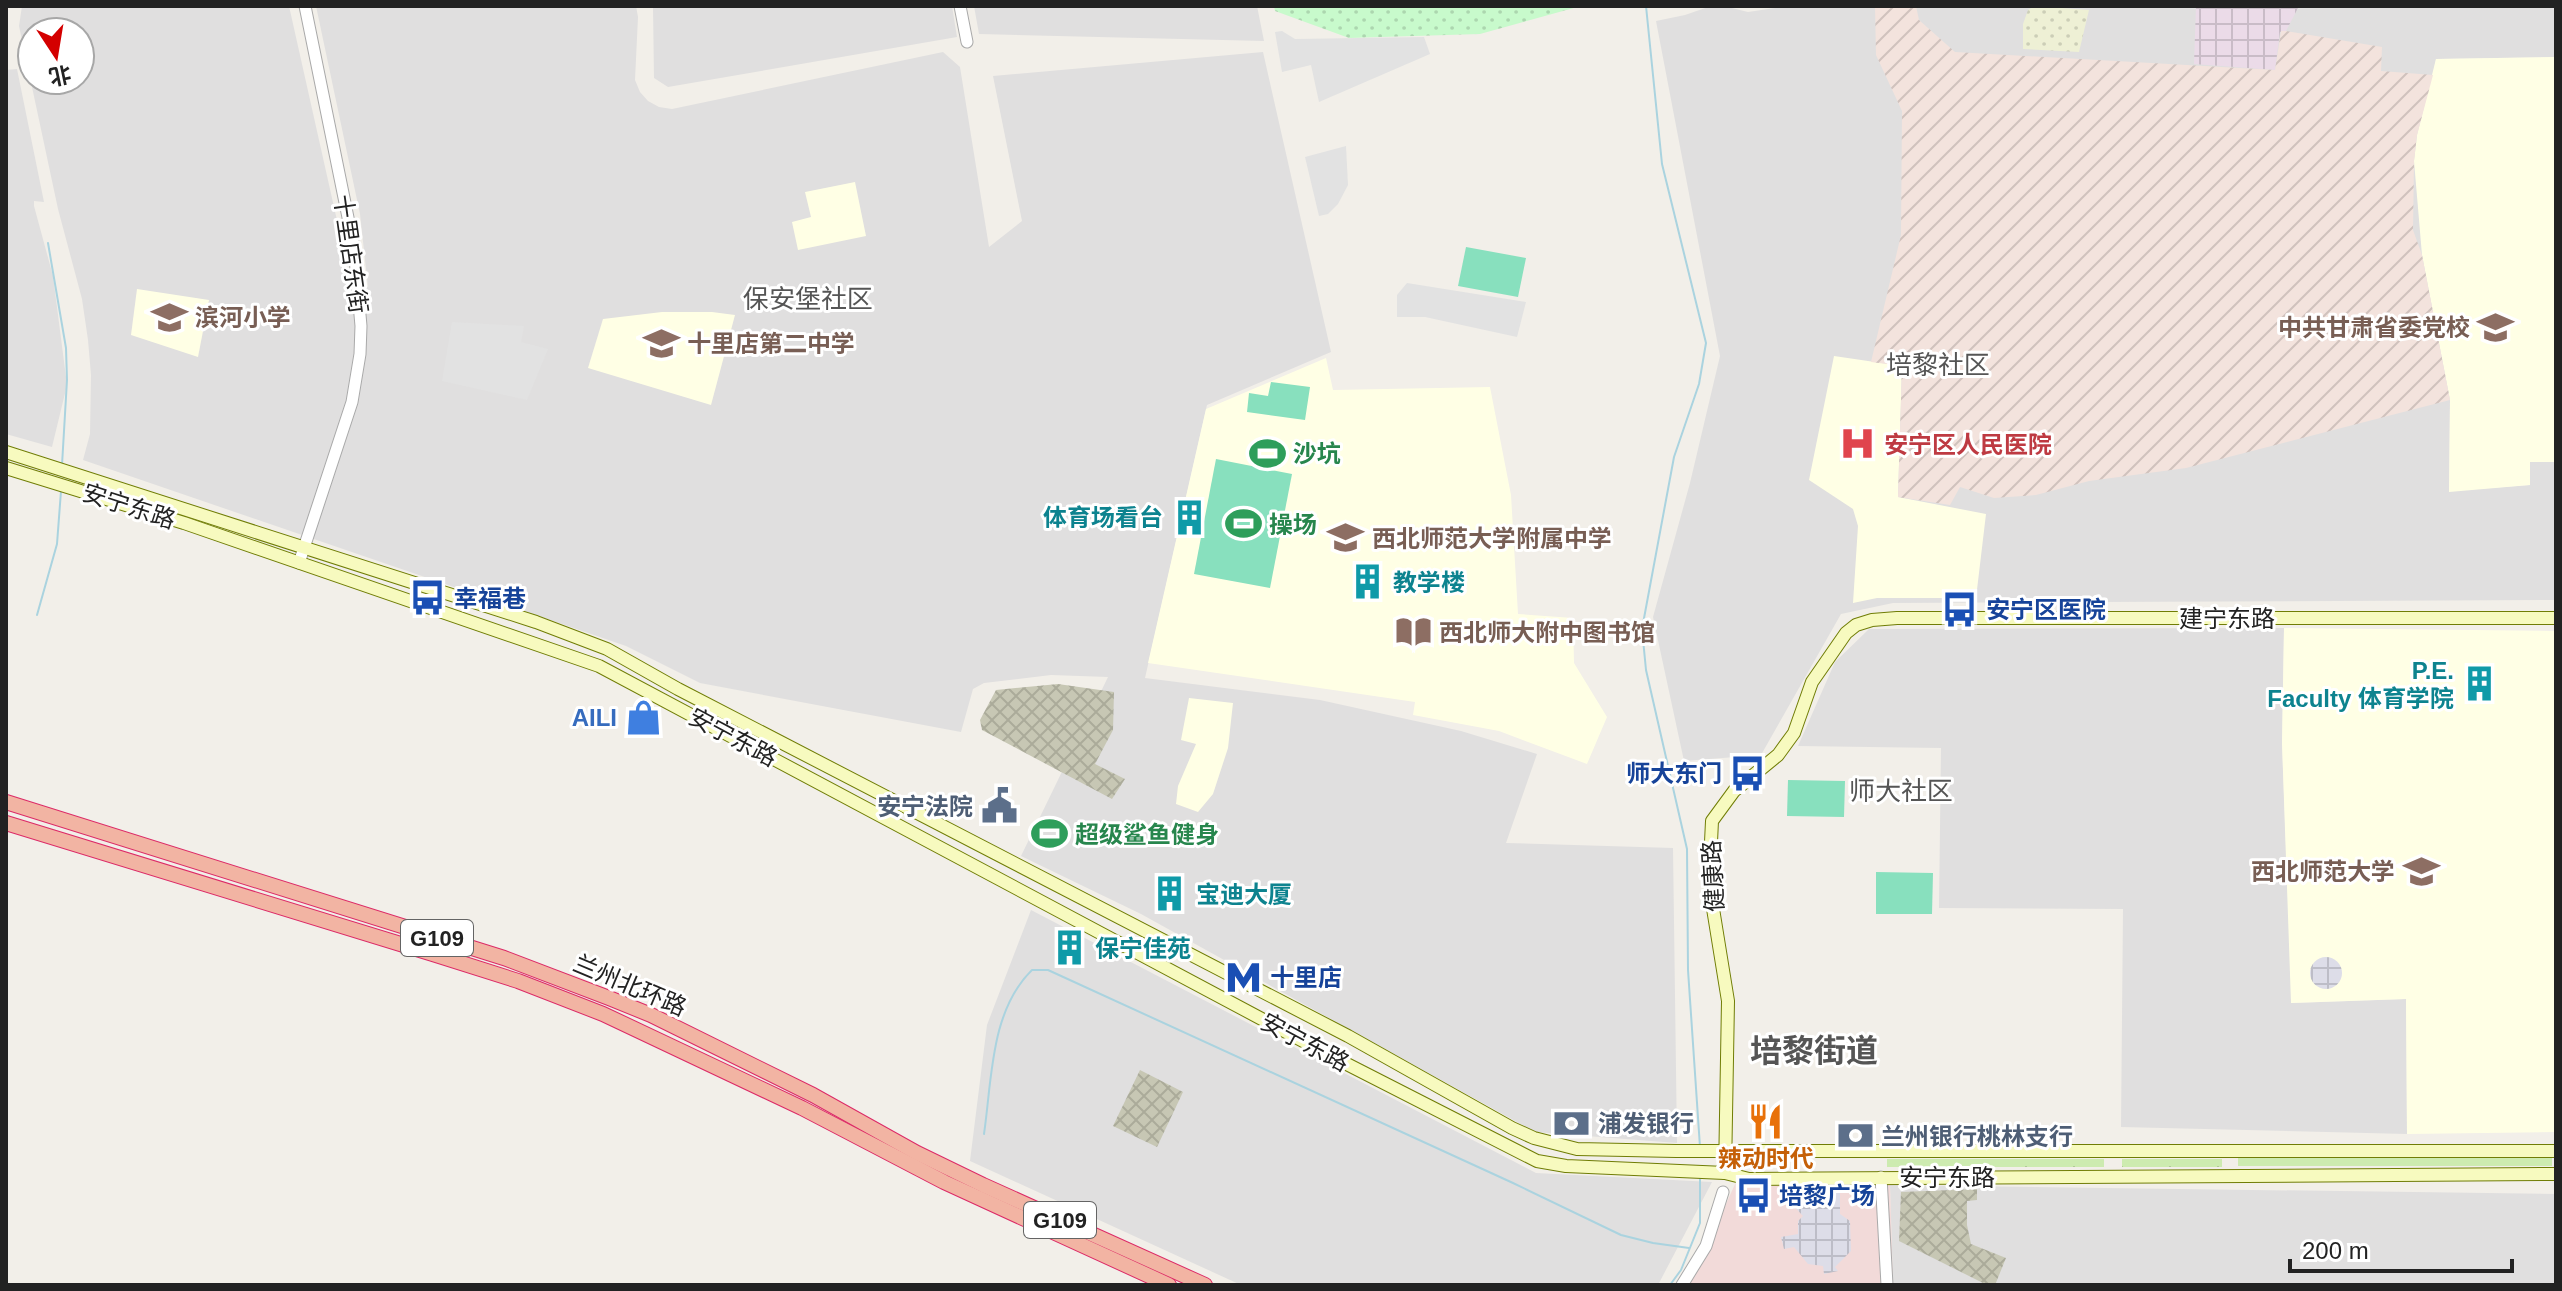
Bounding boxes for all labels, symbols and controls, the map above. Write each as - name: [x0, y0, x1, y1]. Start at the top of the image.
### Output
- north arrow: [16, 16, 96, 96]
- text: 北: [47, 61, 73, 90]
- street label: 十里店东街: [329, 193, 373, 315]
- district label: 保安堡社区: [743, 284, 873, 314]
- school or university icon: 滨河小学: [150, 298, 188, 336]
- place label: 滨河小学: [195, 304, 291, 331]
- school or university icon: 中共甘肃省委党校: [2477, 308, 2515, 346]
- place label: 中共甘肃省委党校: [2278, 314, 2470, 341]
- school or university icon: 十里店第二中学: [642, 324, 680, 362]
- place label: 十里店第二中学: [687, 330, 855, 357]
- district label: 培黎社区: [1886, 350, 1990, 380]
- hospital icon: 安宁区人民医院: [1839, 425, 1877, 463]
- place label: 安宁区人民医院: [1884, 431, 2052, 458]
- sports icon: 沙坑: [1248, 434, 1286, 472]
- place label: 沙坑: [1293, 440, 1341, 467]
- street label: 安宁东路: [79, 478, 179, 534]
- building icon: 体育场看台: [1170, 498, 1208, 536]
- place label: 体育场看台: [1043, 504, 1163, 531]
- sports icon: 操场: [1224, 505, 1262, 543]
- place label: 操场: [1269, 511, 1317, 538]
- school or university icon: 西北师范大学附属中学: [1327, 519, 1365, 557]
- place label: 西北师范大学附属中学: [1372, 525, 1612, 552]
- building icon: 教学楼: [1348, 563, 1386, 601]
- place label: 教学楼: [1393, 569, 1465, 596]
- bus stop icon: 幸福巷: [409, 579, 447, 617]
- place label: 幸福巷: [454, 585, 526, 612]
- bus stop icon: 安宁区医院: [1941, 590, 1979, 628]
- place label: 安宁区医院: [1986, 596, 2106, 623]
- street label: 建宁东路: [2179, 605, 2275, 632]
- library icon: 西北师大附中图书馆: [1394, 613, 1432, 651]
- place label: 西北师大附中图书馆: [1439, 619, 1655, 646]
- place label: P.E. Faculty 体育学院: [2267, 657, 2454, 712]
- building icon: P.E. Faculty 体育学院: [2461, 665, 2499, 703]
- shop icon: AILI: [624, 698, 662, 736]
- street label: 安宁东路: [684, 703, 782, 771]
- place label: AILI: [572, 704, 617, 731]
- bus stop icon: 师大东门: [1729, 754, 1767, 792]
- place label: 师大东门: [1626, 760, 1722, 787]
- district label: 师大社区: [1849, 776, 1953, 806]
- public building icon: 安宁法院: [980, 787, 1018, 825]
- place label: 安宁法院: [877, 793, 973, 820]
- sports icon: 超级鲨鱼健身: [1030, 815, 1068, 853]
- place label: 超级鲨鱼健身: [1075, 821, 1219, 848]
- street label: 健康路: [1698, 839, 1728, 913]
- school or university icon: 西北师范大学: [2402, 852, 2440, 890]
- place label: 西北师范大学: [2251, 858, 2395, 885]
- building icon: 宝迪大厦: [1151, 875, 1189, 913]
- place label: 宝迪大厦: [1196, 881, 1292, 908]
- road number: G109: [401, 920, 473, 956]
- building icon: 保宁佳苑: [1050, 929, 1088, 967]
- place label: 保宁佳苑: [1095, 935, 1191, 962]
- street label: 兰州北环路: [569, 949, 691, 1021]
- metro station icon: 十里店: [1225, 958, 1263, 996]
- place label: 十里店: [1270, 964, 1342, 991]
- street label: 安宁东路: [1256, 1008, 1354, 1076]
- district label: 培黎街道: [1750, 1033, 1878, 1069]
- restaurant icon: 辣动时代: [1747, 1102, 1785, 1140]
- bank icon: 浦发银行: [1553, 1104, 1591, 1142]
- place label: 浦发银行: [1598, 1110, 1694, 1137]
- bank icon: 兰州银行桃林支行: [1836, 1117, 1874, 1155]
- place label: 兰州银行桃林支行: [1881, 1123, 2073, 1150]
- place label: 辣动时代: [1718, 1145, 1814, 1172]
- street label: 安宁东路: [1899, 1164, 1995, 1191]
- bus stop icon: 培黎广场: [1734, 1176, 1772, 1214]
- place label: 培黎广场: [1779, 1182, 1875, 1209]
- road number: G109: [1024, 1202, 1096, 1238]
- scale bar: [2290, 1223, 2512, 1273]
- text: 200 m: [2302, 1237, 2369, 1264]

